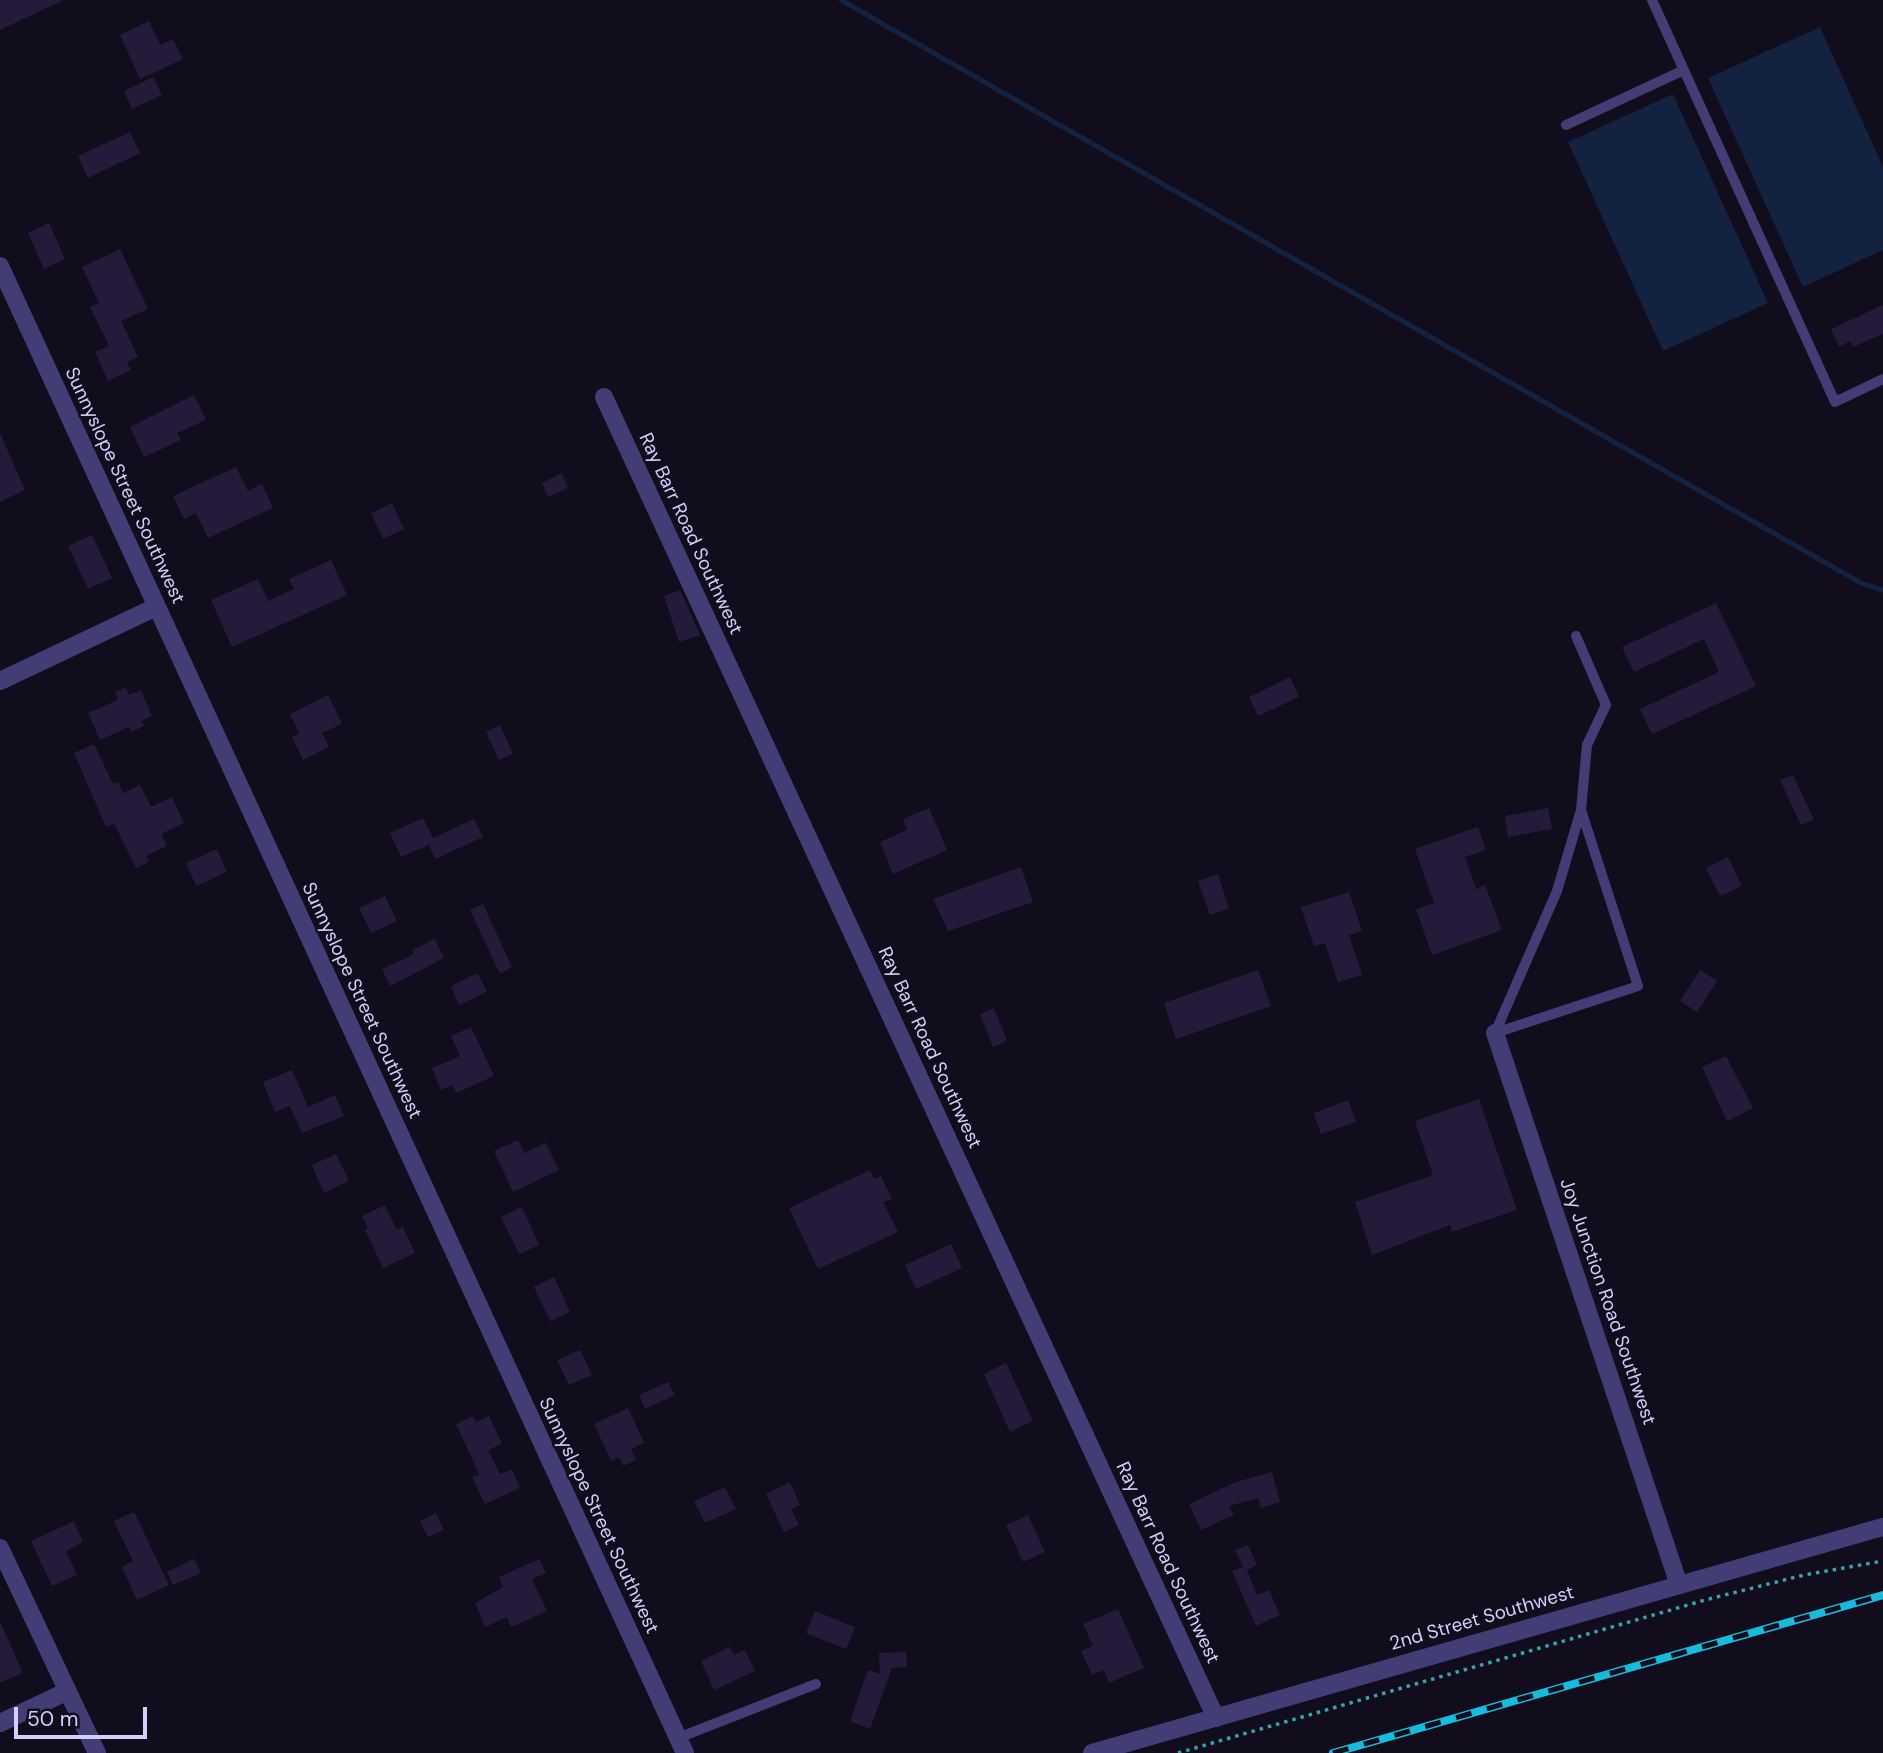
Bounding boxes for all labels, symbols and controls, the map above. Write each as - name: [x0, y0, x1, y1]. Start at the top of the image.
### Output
- street label: Sunnyslope Street Southwest: [59, 364, 189, 608]
- street label: Ray Barr Road Southwest: [633, 430, 747, 638]
- street label: Sunnyslope Street Southwest: [296, 879, 426, 1123]
- street label: Ray Barr Road Southwest: [872, 944, 986, 1152]
- street label: Joy Junction Road Southwest: [1554, 1176, 1660, 1428]
- street label: Sunnyslope Street Southwest: [533, 1394, 663, 1638]
- street label: Ray Barr Road Southwest: [1110, 1459, 1224, 1667]
- street label: 2nd Street Southwest: [1387, 1582, 1577, 1656]
- scale bar: [18, 1694, 150, 1738]
- text: 50 m: [27, 1705, 78, 1733]

